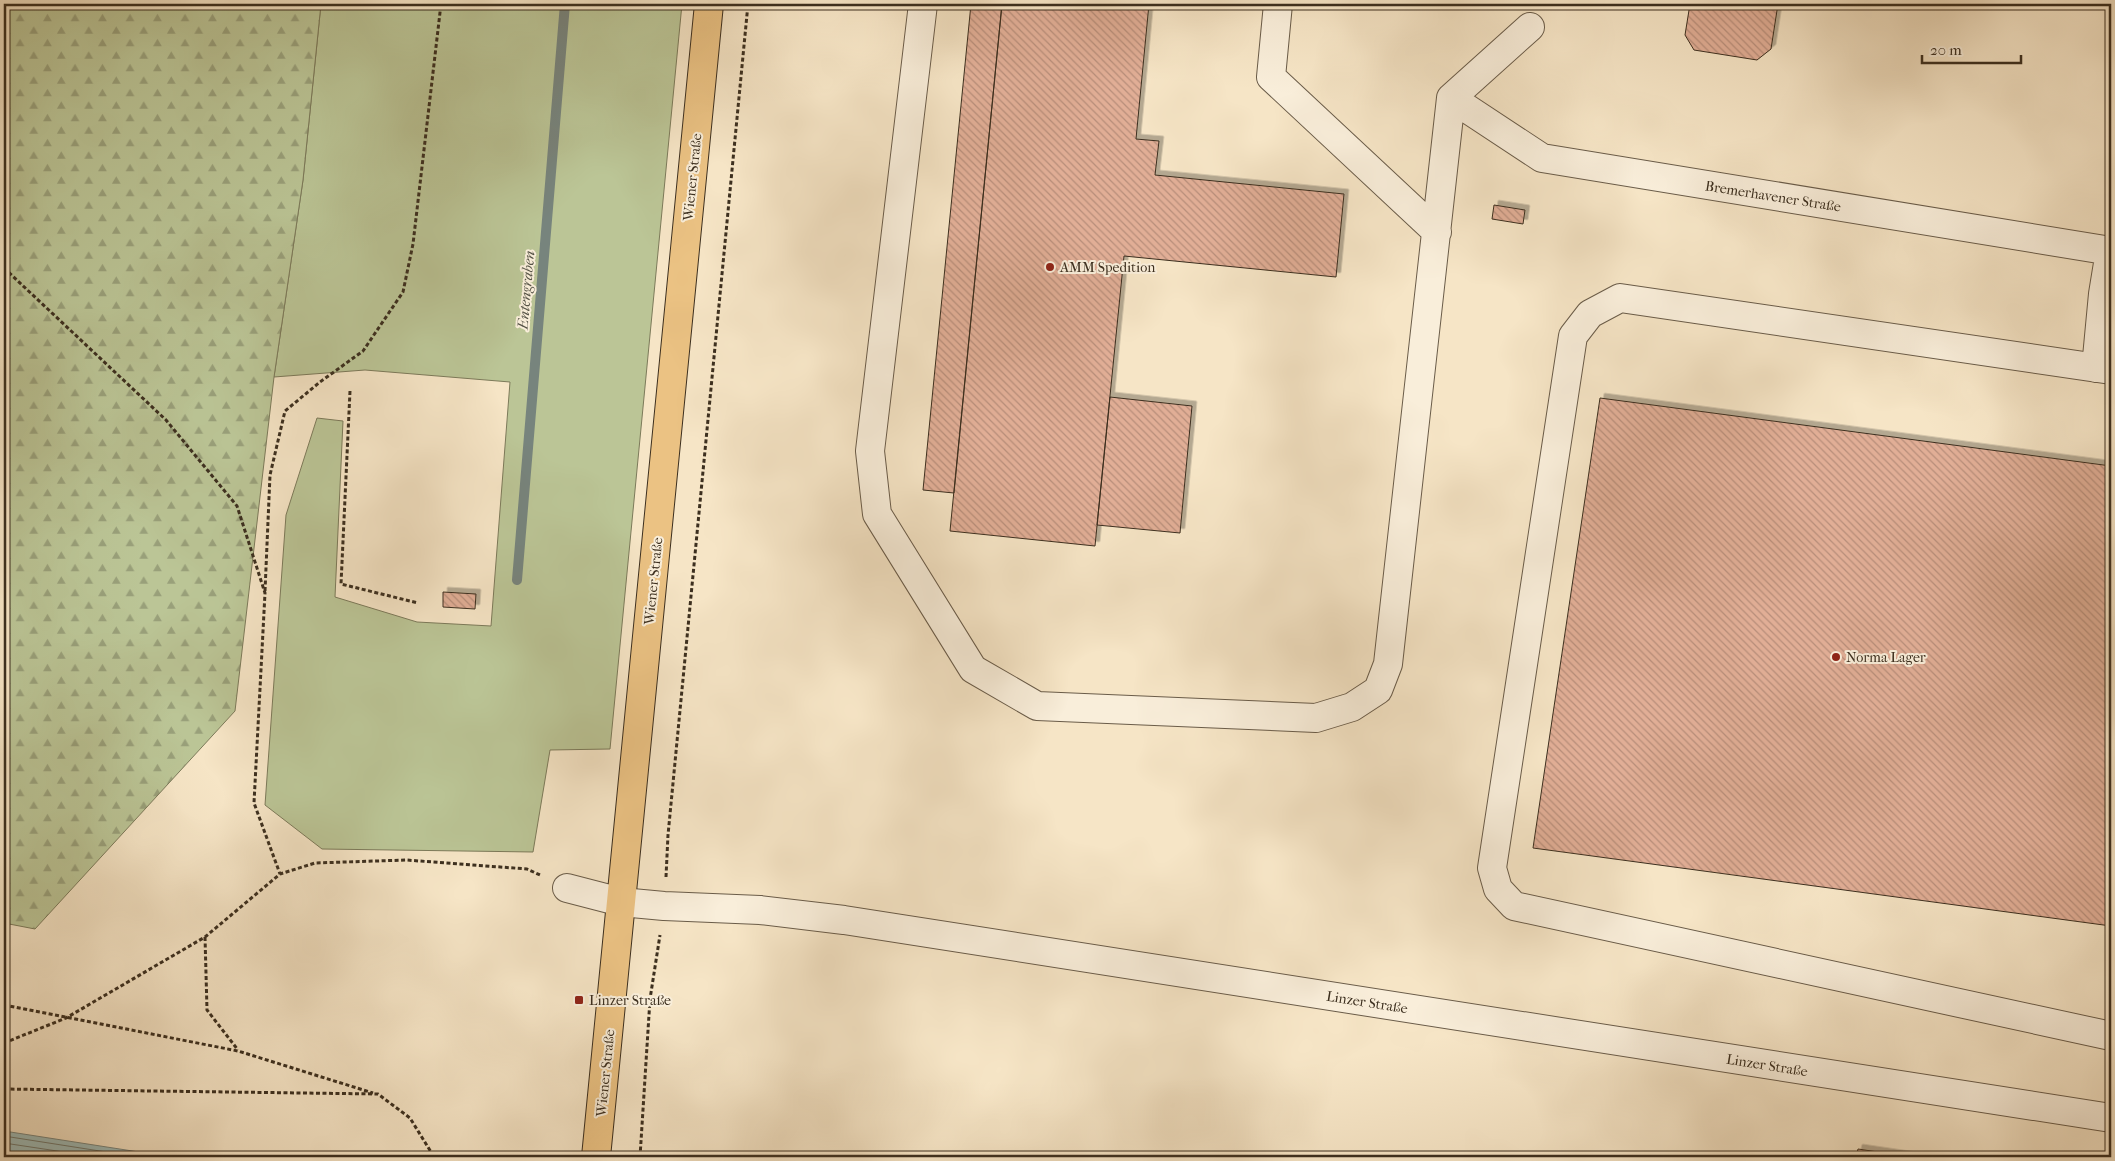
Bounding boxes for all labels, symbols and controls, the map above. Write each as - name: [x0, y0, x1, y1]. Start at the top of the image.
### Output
- scale bar: [1922, 32, 2021, 64]
- text: 20 m: [1930, 41, 1962, 59]
- street label: Wiener Straße: [679, 132, 706, 223]
- street label: Bremerhavener Straße: [1704, 177, 1842, 216]
- water label: Entengraben: [514, 250, 538, 331]
- place label: AMM Spedition: [1059, 259, 1155, 276]
- marker: AMM Spedition: [1044, 261, 1056, 273]
- street label: Wiener Straße: [640, 536, 667, 627]
- place label: Norma Lager: [1846, 649, 1926, 666]
- marker: Norma Lager: [1830, 651, 1842, 663]
- street label: Linzer Straße: [1325, 988, 1409, 1017]
- place label: Linzer Straße: [589, 992, 671, 1009]
- marker: Linzer Straße: [573, 994, 585, 1006]
- street label: Wiener Straße: [592, 1028, 619, 1119]
- street label: Linzer Straße: [1725, 1051, 1809, 1080]

